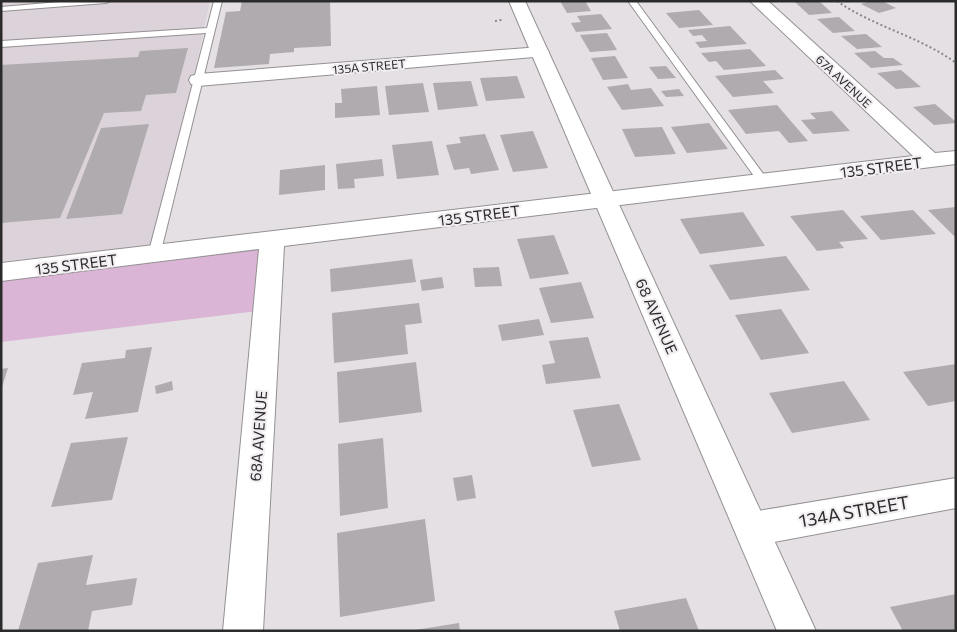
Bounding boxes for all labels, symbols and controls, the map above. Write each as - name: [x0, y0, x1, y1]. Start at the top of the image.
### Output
- street label: 67A AVENUE: [813, 52, 875, 110]
- street label: 135A STREET: [332, 56, 407, 76]
- street label: 135 STREET: [839, 153, 923, 181]
- street label: 135 STREET: [437, 201, 521, 229]
- street label: 135 STREET: [34, 250, 118, 278]
- street label: 68 AVENUE: [632, 275, 682, 357]
- street label: 68A AVENUE: [246, 390, 270, 482]
- street label: 134A STREET: [797, 490, 911, 532]

